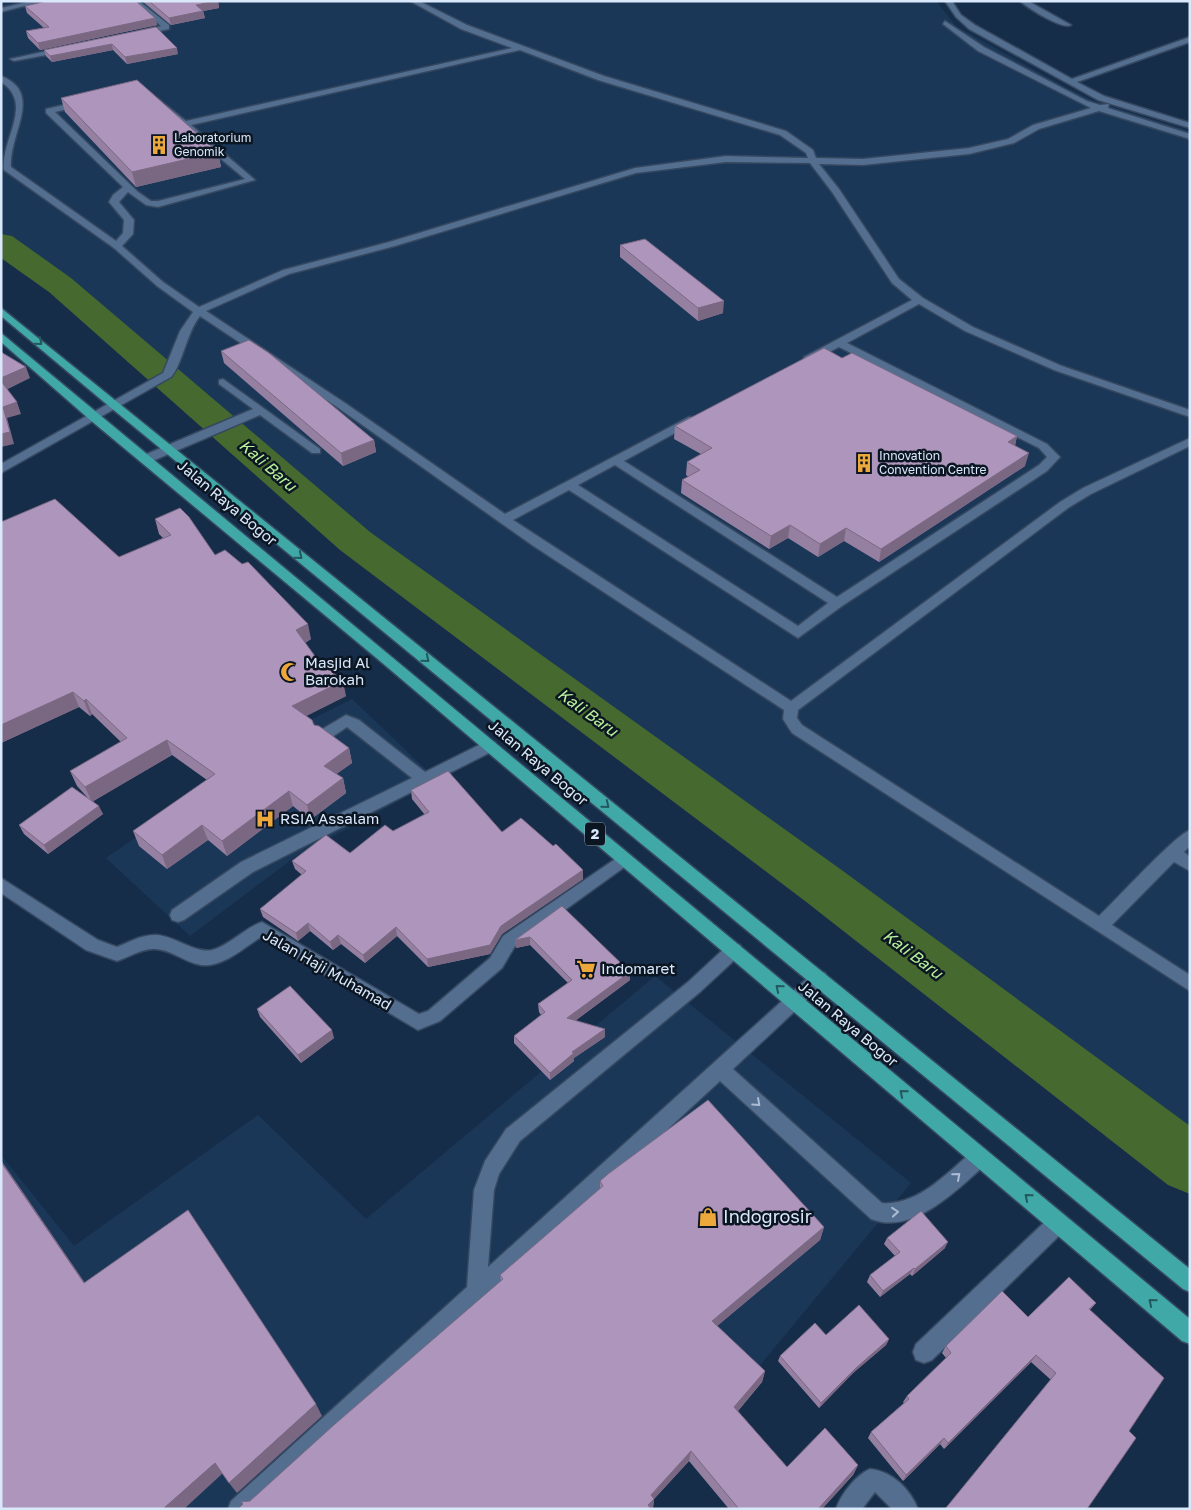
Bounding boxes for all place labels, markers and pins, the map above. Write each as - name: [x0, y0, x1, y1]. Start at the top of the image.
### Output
- place label: Laboratorium Genomik: [174, 130, 251, 159]
- building icon: Laboratorium Genomik: [148, 134, 170, 156]
- place label: Innovation Convention Centre: [879, 448, 987, 477]
- building icon: Innovation Convention Centre: [853, 452, 875, 474]
- place label: Masjid Al Barokah: [305, 653, 370, 688]
- mosque icon: Masjid Al Barokah: [279, 661, 301, 683]
- hospital icon: RSIA Assalam: [254, 808, 276, 830]
- place label: RSIA Assalam: [280, 809, 379, 827]
- supermarket icon: Indomaret: [575, 958, 597, 980]
- place label: Indomaret: [601, 959, 675, 977]
- place label: Indogrosir: [723, 1205, 812, 1227]
- shop icon: Indogrosir: [697, 1206, 719, 1228]

